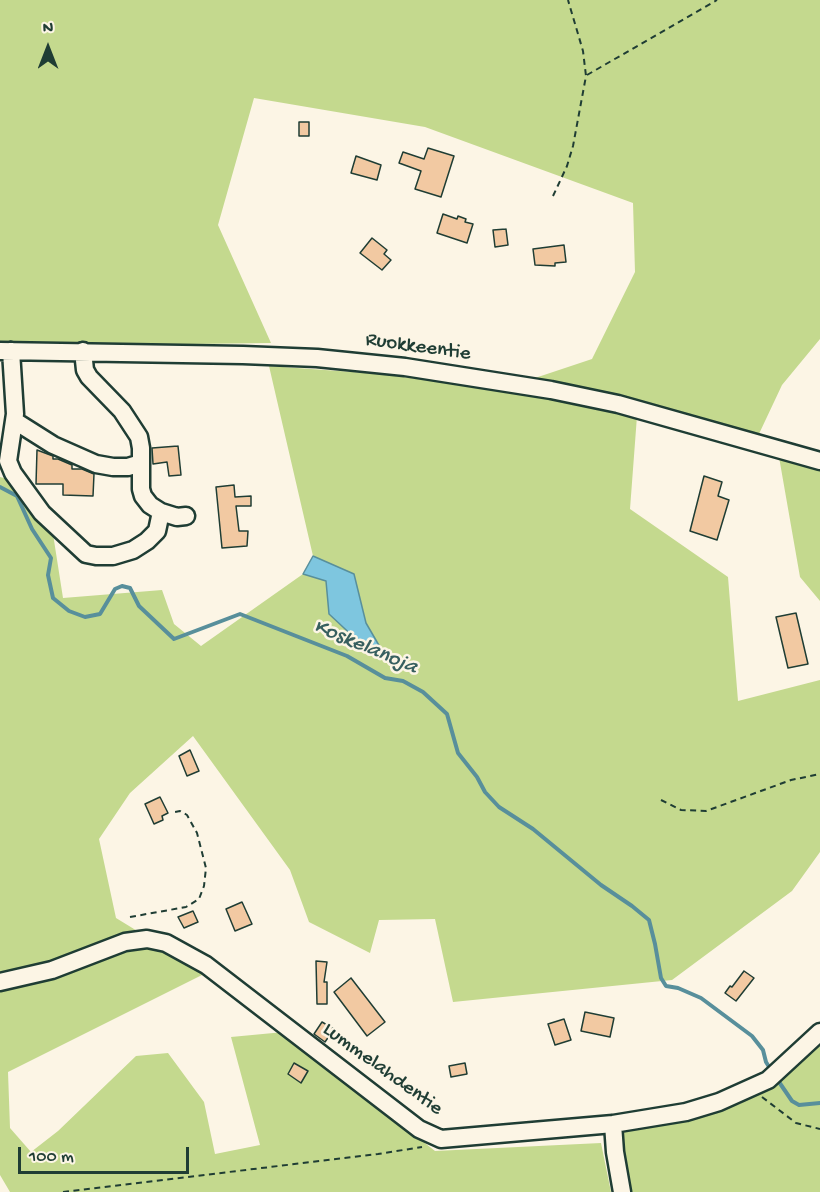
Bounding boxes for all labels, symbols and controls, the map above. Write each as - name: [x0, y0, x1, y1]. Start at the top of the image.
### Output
- north arrow: [18, 18, 78, 78]
- text: N: [43, 20, 53, 39]
- street label: Ruokkeentie: [364, 328, 472, 368]
- water label: Koskelanoja: [309, 614, 421, 682]
- street label: Lummelahdentie: [317, 1018, 447, 1122]
- scale bar: [21, 1135, 192, 1173]
- text: 100 m: [29, 1147, 74, 1168]

